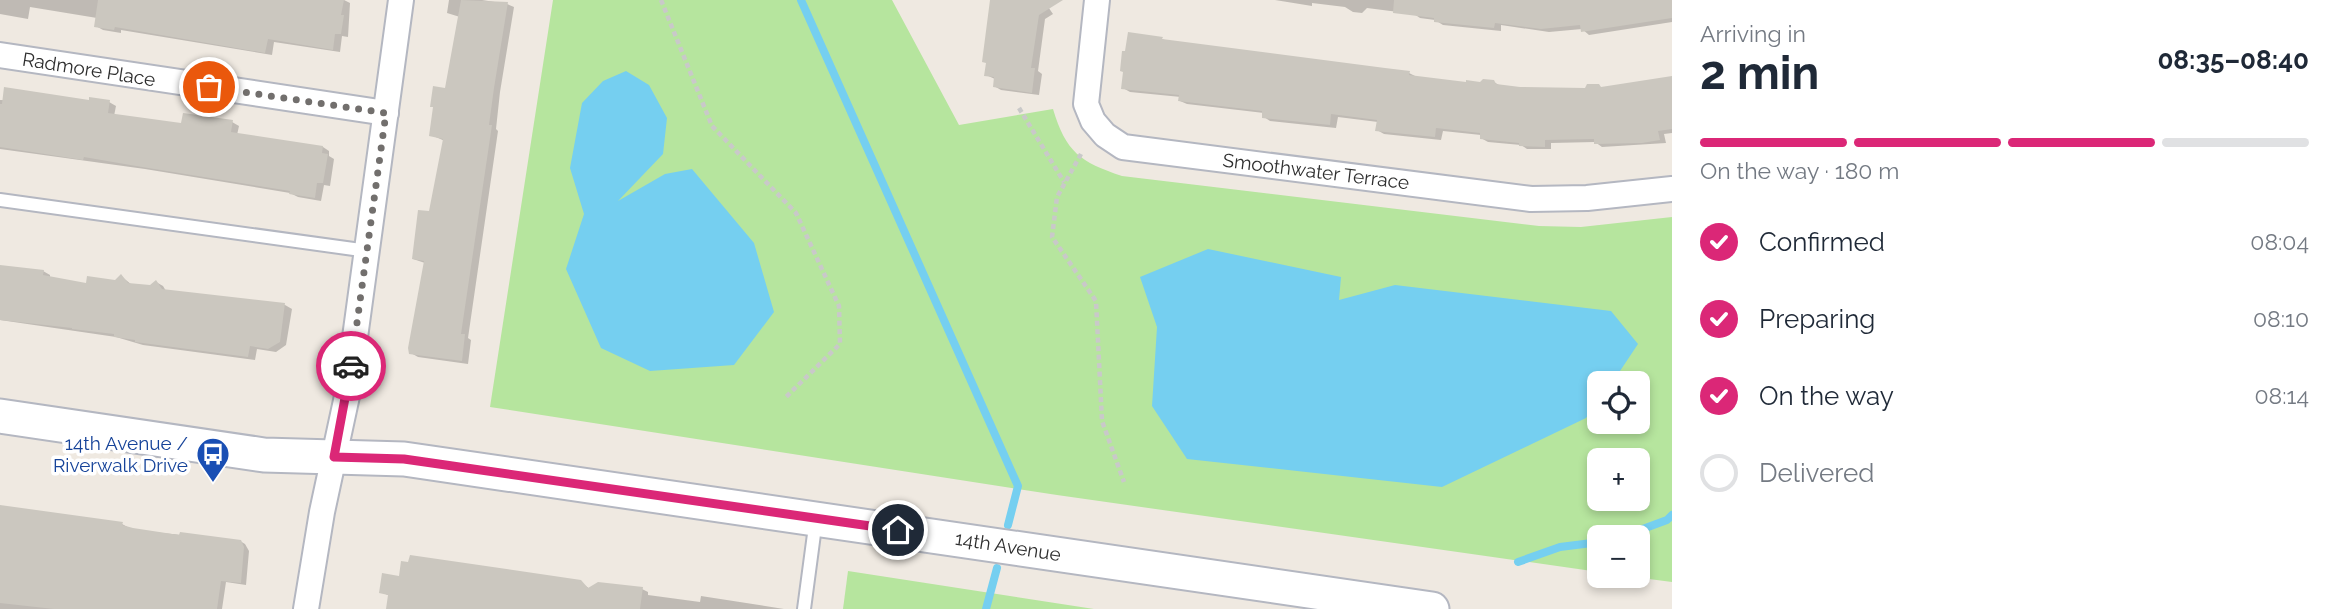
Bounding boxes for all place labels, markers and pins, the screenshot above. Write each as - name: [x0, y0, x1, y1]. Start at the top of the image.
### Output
- pin: [179, 57, 239, 117]
- place label: 14th Avenue / Riverwalk Drive: [53, 432, 188, 476]
- bus stop icon: 14th Avenue / Riverwalk Drive: [194, 435, 232, 484]
- pin: [868, 500, 928, 560]

